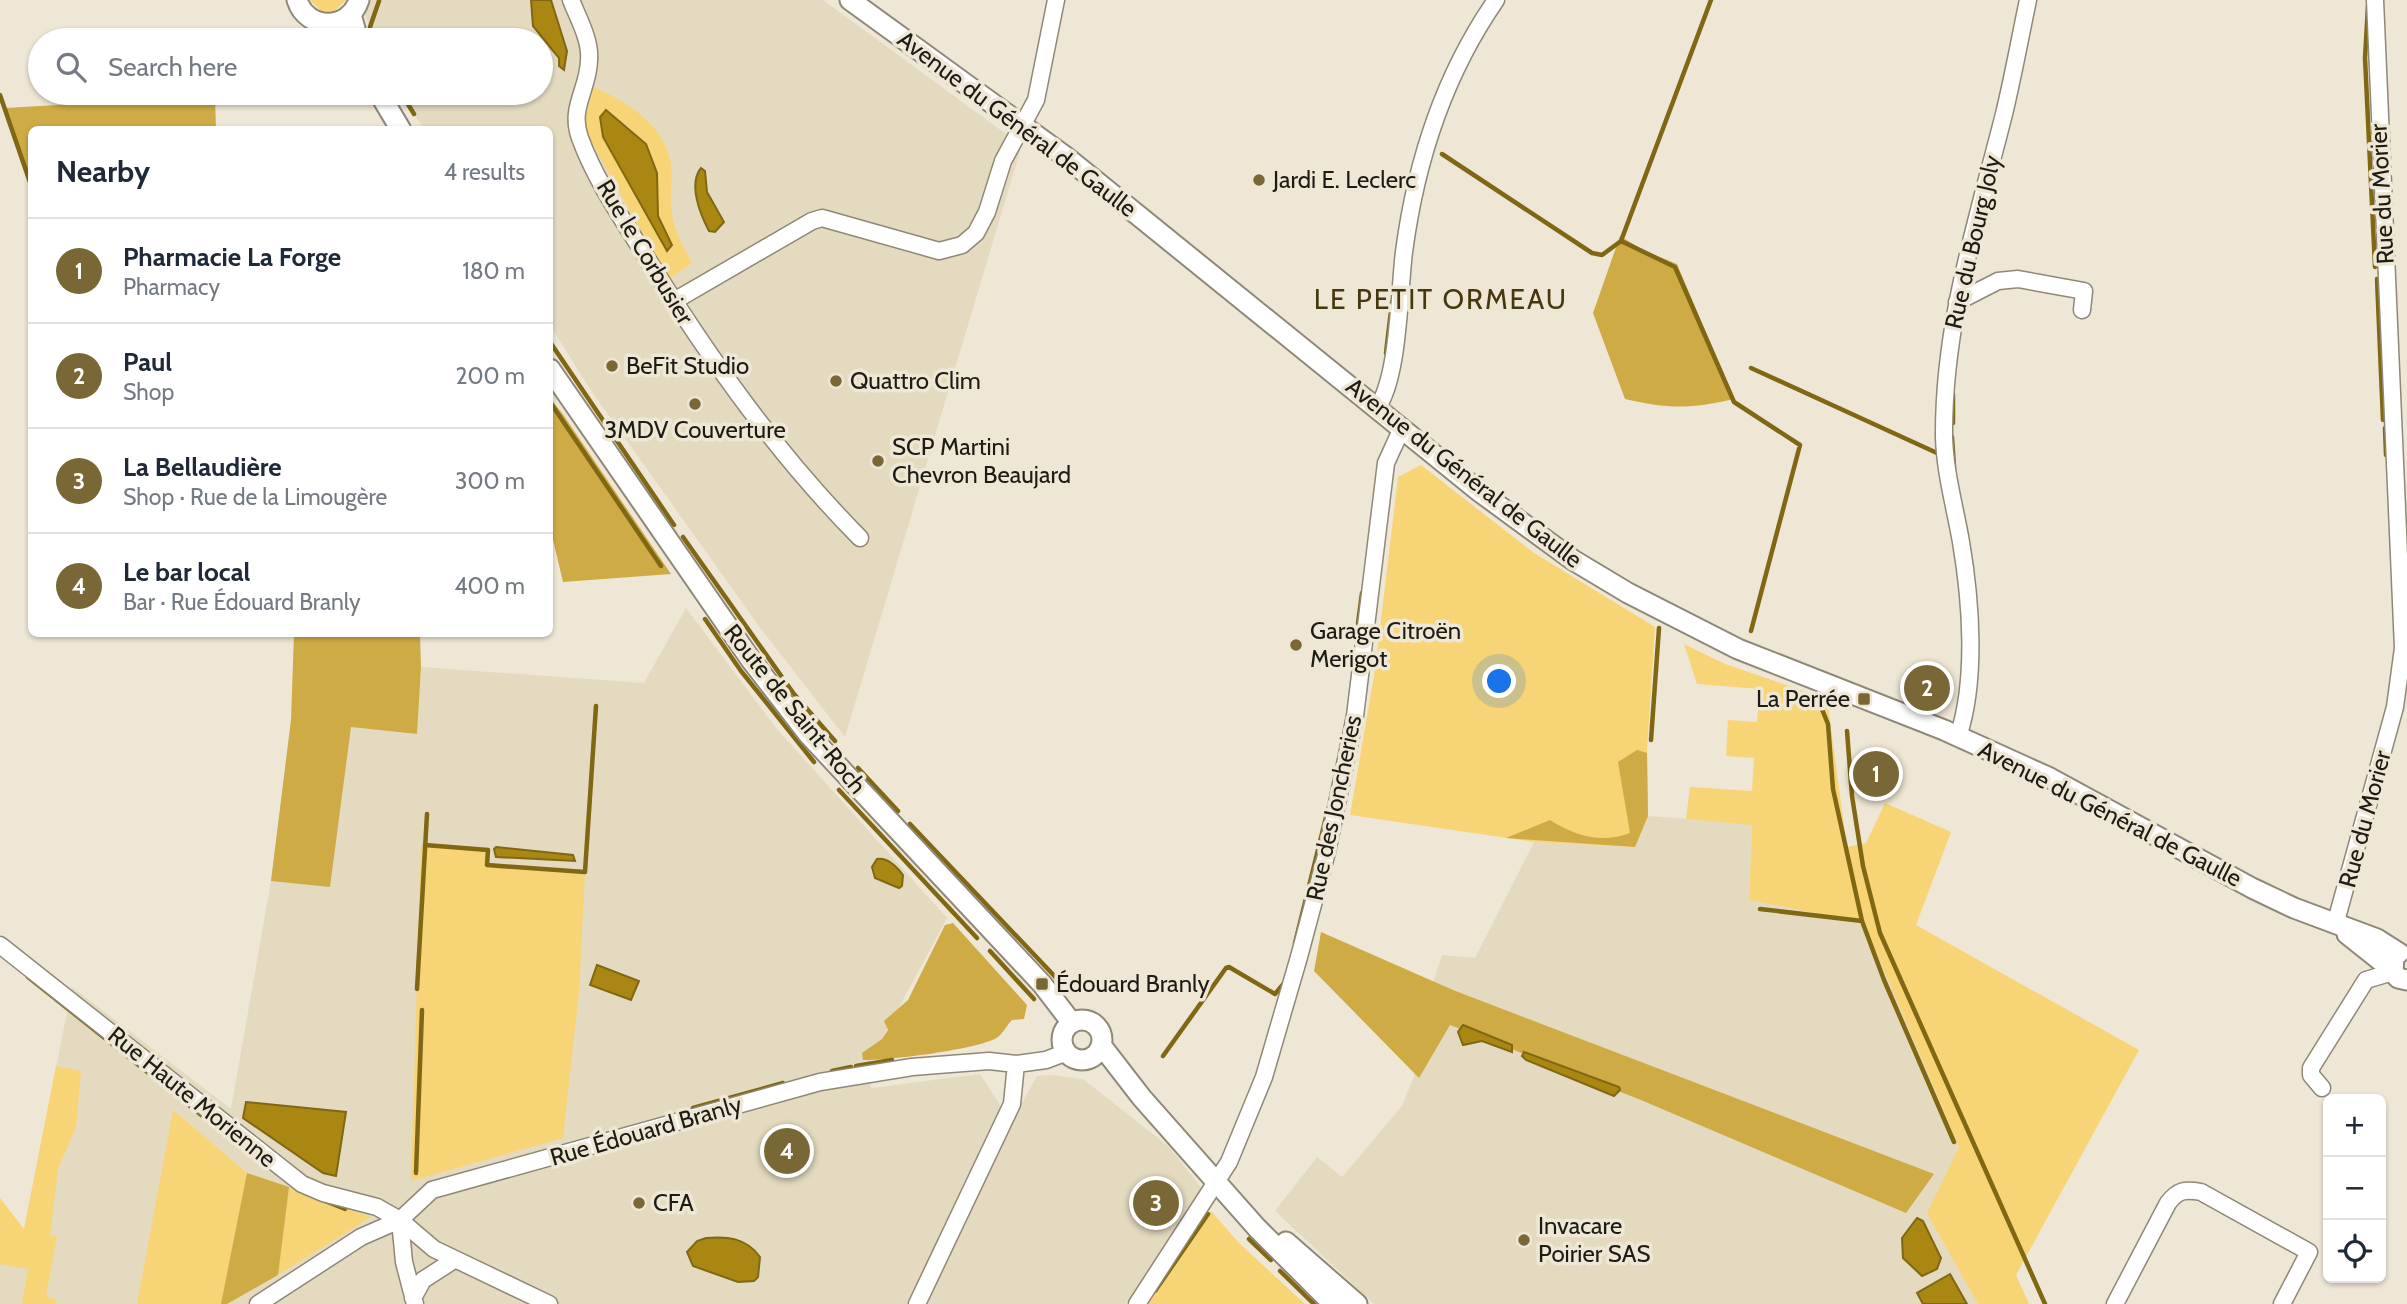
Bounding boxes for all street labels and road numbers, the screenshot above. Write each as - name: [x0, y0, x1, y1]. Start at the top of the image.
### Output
- street label: Avenue du Général de Gaulle: [892, 24, 1142, 223]
- street label: Rue du Morier: [2363, 123, 2400, 265]
- street label: Rue du Bourg Joly: [1938, 152, 2007, 332]
- street label: Rue le Corbusier: [591, 174, 700, 330]
- street label: Avenue du Général de Gaulle: [1341, 371, 1588, 574]
- street label: Route de Saint-Roch: [718, 618, 873, 799]
- street label: Rue des Joncheries: [1300, 712, 1367, 903]
- street label: Avenue du Général de Gaulle: [1974, 734, 2247, 893]
- street label: Rue du Morier: [2332, 747, 2397, 891]
- street label: Rue Haute Morienne: [103, 1020, 282, 1173]
- street label: Rue Édouard Branly: [547, 1089, 745, 1172]

